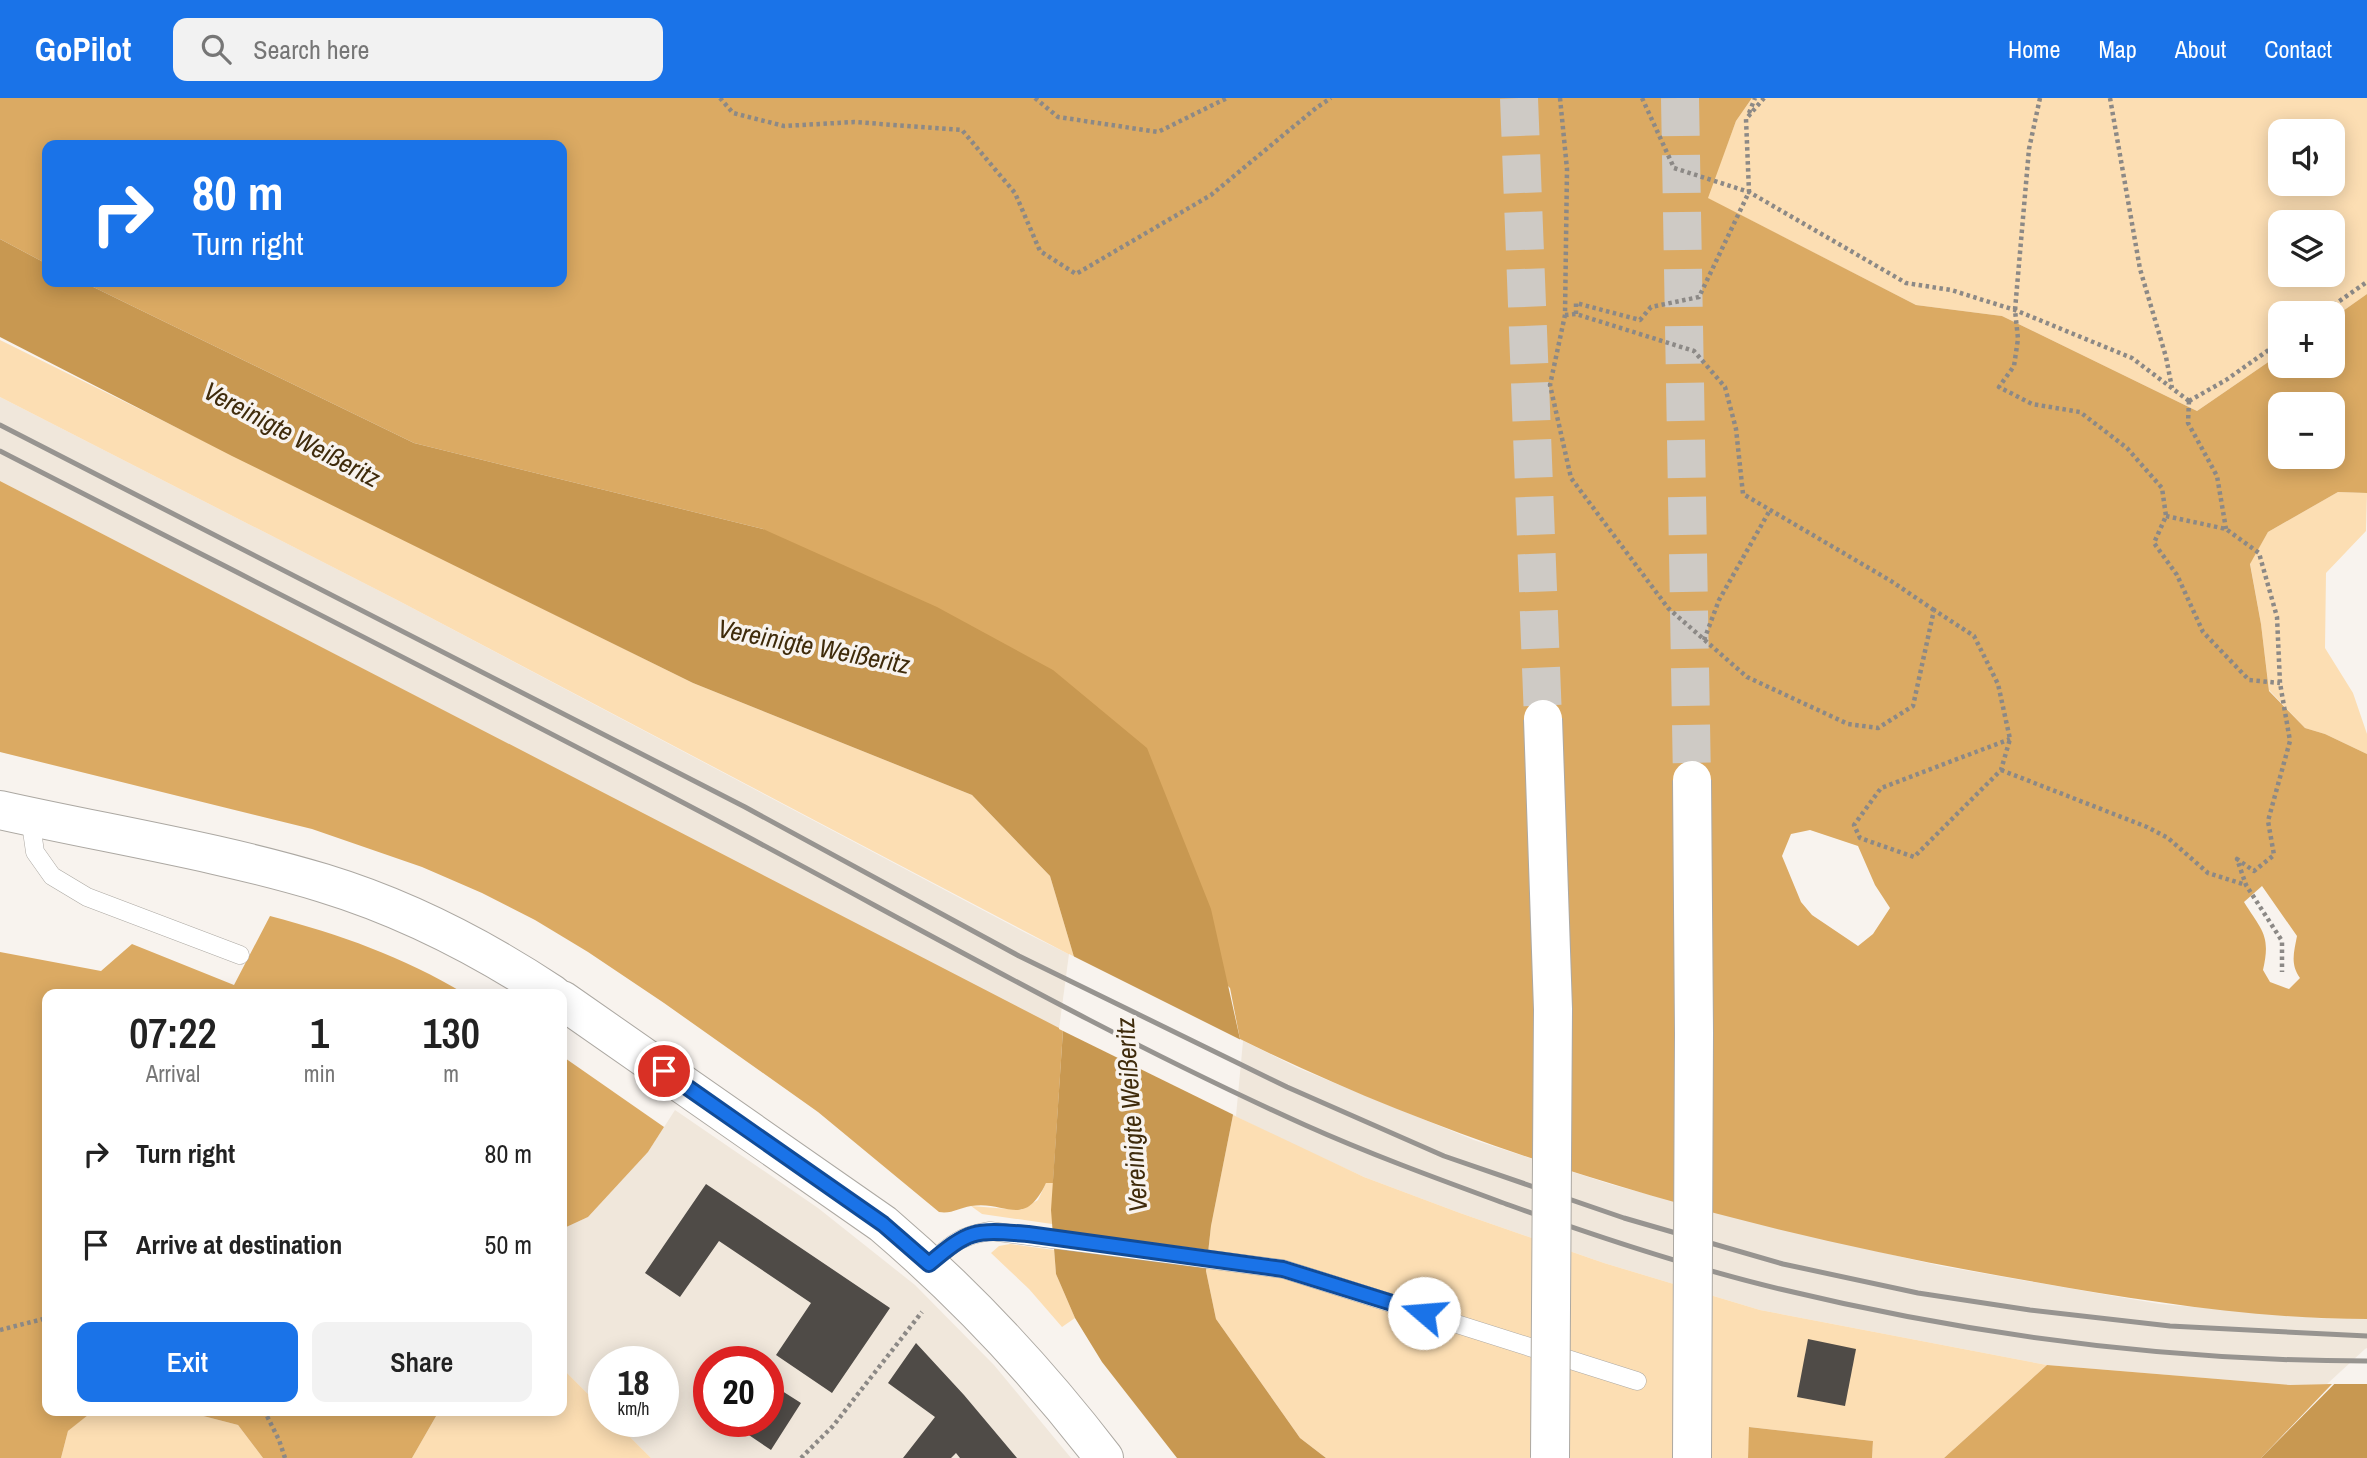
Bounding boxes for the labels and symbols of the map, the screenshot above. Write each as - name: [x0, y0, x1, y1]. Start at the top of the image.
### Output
- water label: Vereinigte Weißeritz: [198, 373, 387, 495]
- water label: Vereinigte Weißeritz: [715, 610, 913, 682]
- water label: Vereinigte Weißeritz: [1107, 1016, 1155, 1213]
- pin: [634, 1041, 694, 1101]
- position arrow: [1387, 1276, 1461, 1350]
- speed limit sign: 20: [693, 1346, 784, 1437]

